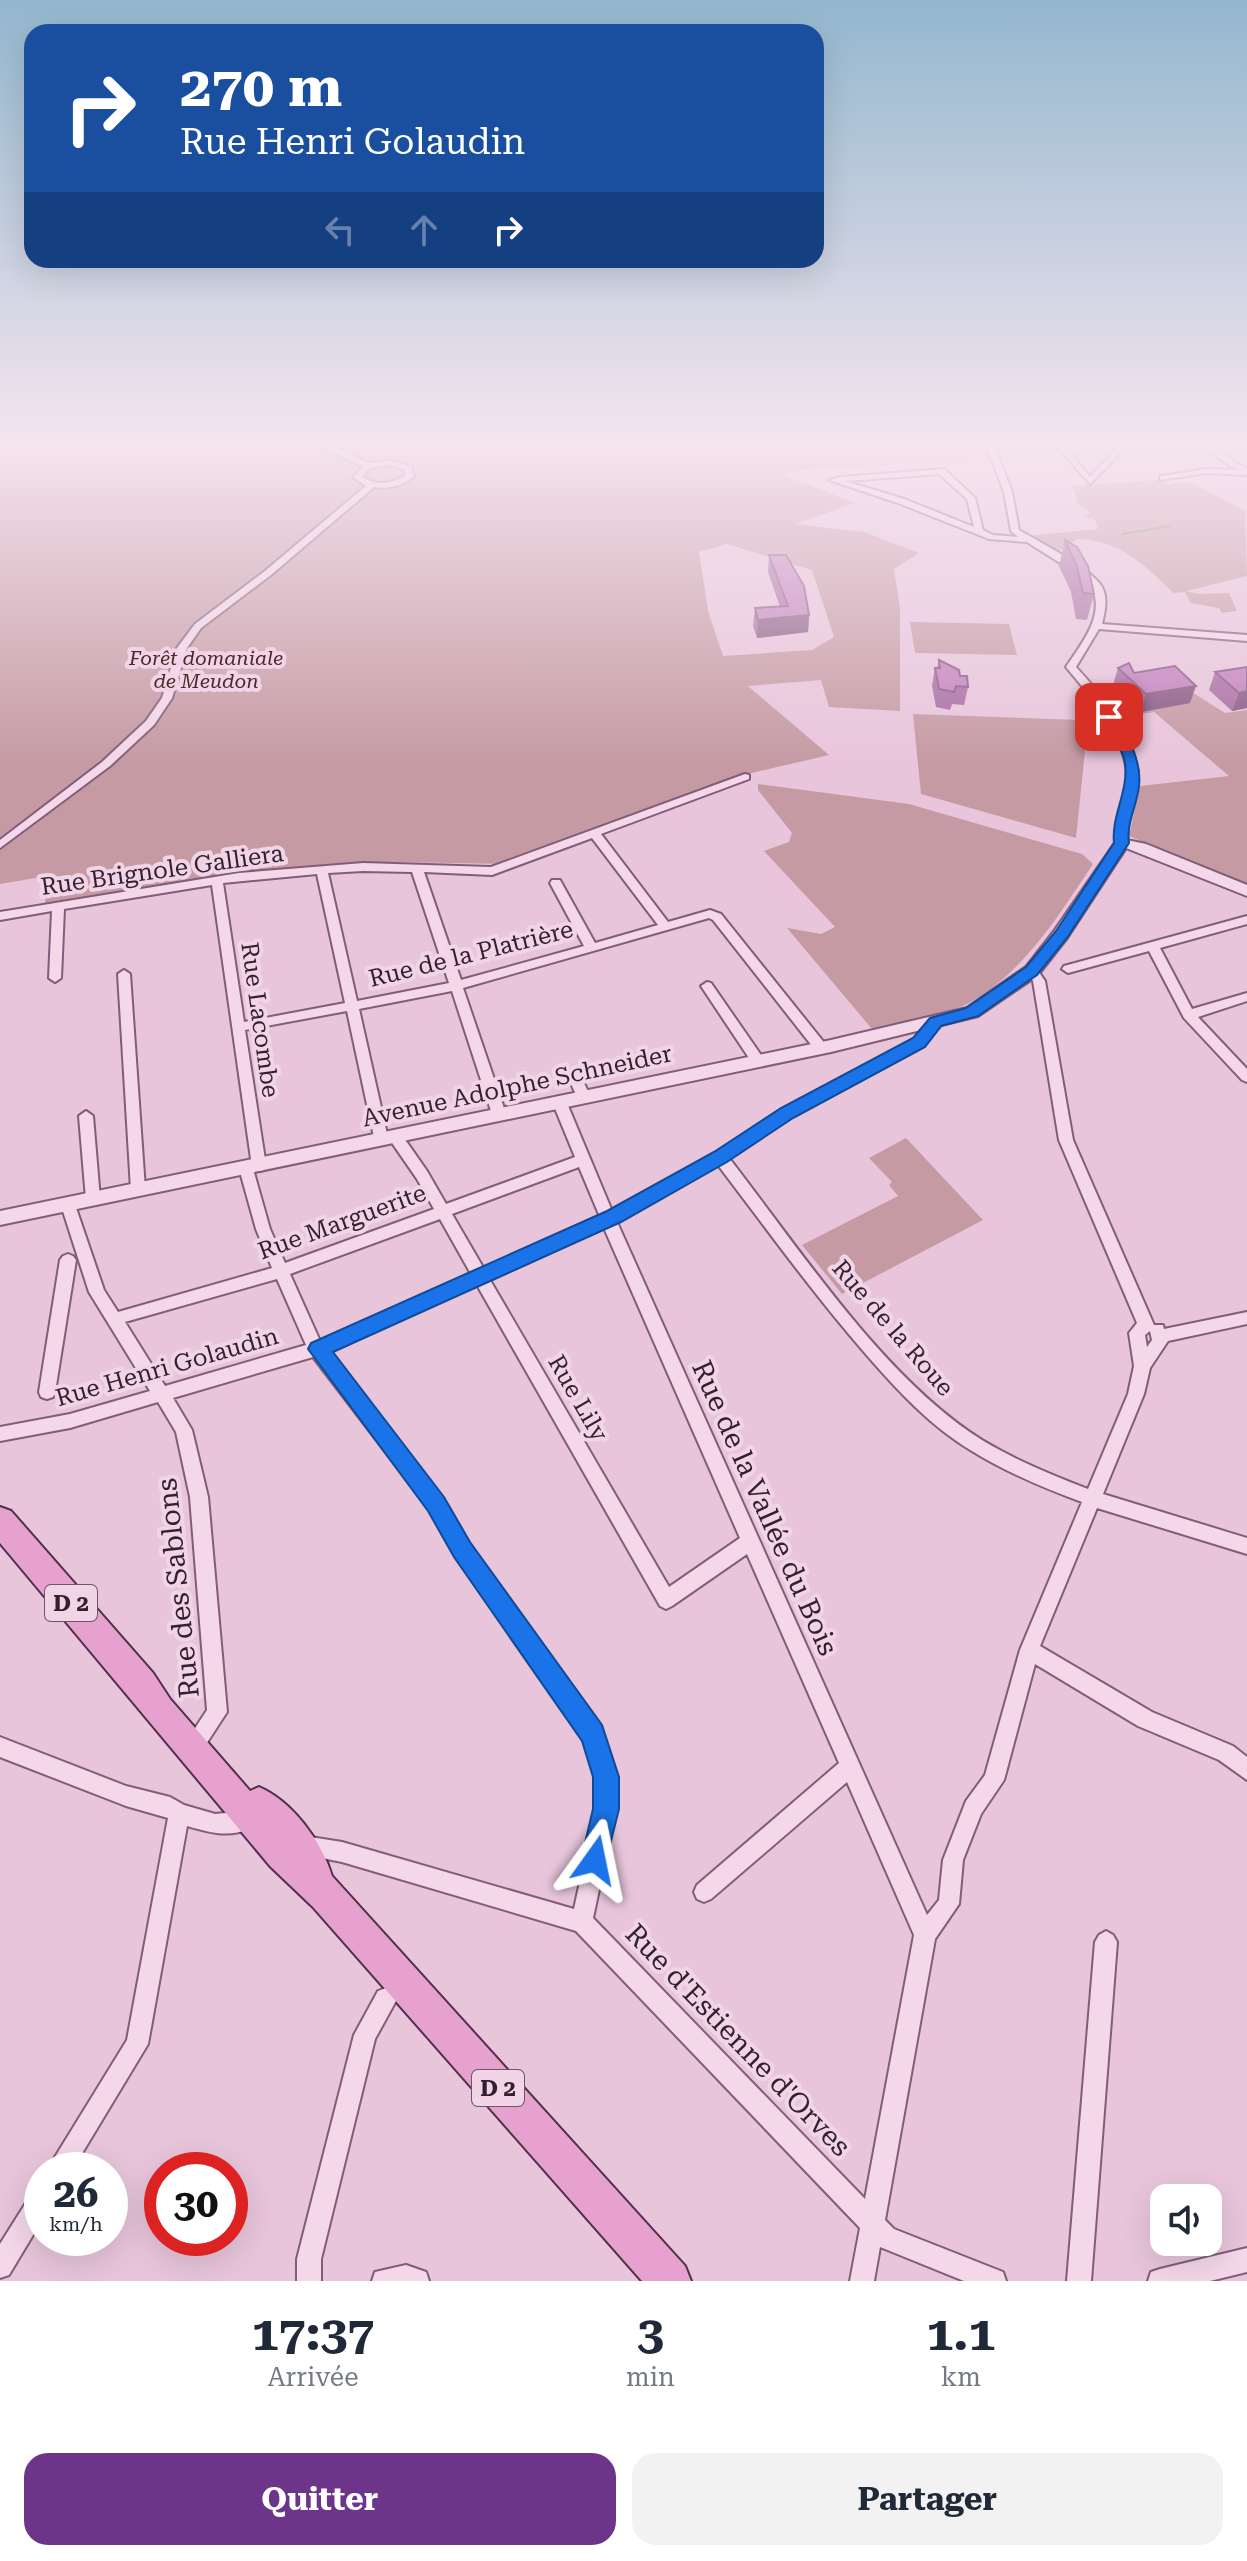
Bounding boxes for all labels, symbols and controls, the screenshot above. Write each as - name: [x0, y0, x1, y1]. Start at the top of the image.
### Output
- text: 270 m: [180, 54, 342, 120]
- icon: right: [48, 56, 152, 160]
- text: Rue Henri Golaudin: [180, 121, 525, 163]
- icon: left: [318, 208, 362, 252]
- icon: ahead: [402, 208, 446, 252]
- icon: right: [486, 208, 530, 252]
- park label: Forêt domaniale de Meudon: [128, 646, 283, 693]
- pin: [1075, 683, 1143, 751]
- icon: arrive: [1087, 695, 1131, 739]
- street label: Rue Brignole Galliera: [39, 839, 285, 901]
- street label: Rue de la Platrière: [366, 915, 576, 993]
- street label: Rue Lacombe: [235, 941, 285, 1099]
- street label: Avenue Adolphe Schneider: [360, 1039, 675, 1133]
- street label: Rue Marguerite: [254, 1179, 430, 1265]
- street label: Rue de la Roue: [826, 1254, 960, 1402]
- street label: Rue Henri Golaudin: [53, 1322, 281, 1412]
- street label: Rue Lily: [542, 1350, 614, 1447]
- street label: Rue de la Vallée du Bois: [685, 1355, 845, 1661]
- street label: Rue des Sablons: [150, 1477, 206, 1699]
- road number: D 2: [45, 1585, 97, 1621]
- position arrow: [553, 1818, 637, 1902]
- street label: Rue d'Estienne d'Orves: [619, 1917, 857, 2163]
- road number: D 2: [472, 2070, 524, 2106]
- speed limit sign: 30: [144, 2152, 248, 2256]
- text: 26: [54, 2170, 98, 2217]
- map controls: [1150, 2184, 1222, 2256]
- button: sound: [1150, 2184, 1222, 2256]
- text: km/h: [49, 2212, 103, 2236]
- text: 17:37: [252, 2306, 374, 2362]
- text: 3: [637, 2306, 664, 2362]
- text: 1.1: [926, 2306, 995, 2362]
- text: Arrivée: [267, 2362, 359, 2392]
- text: min: [626, 2362, 675, 2392]
- text: km: [941, 2362, 981, 2392]
- button: Quitter: [24, 2453, 616, 2545]
- button: Partager: [632, 2453, 1223, 2545]

